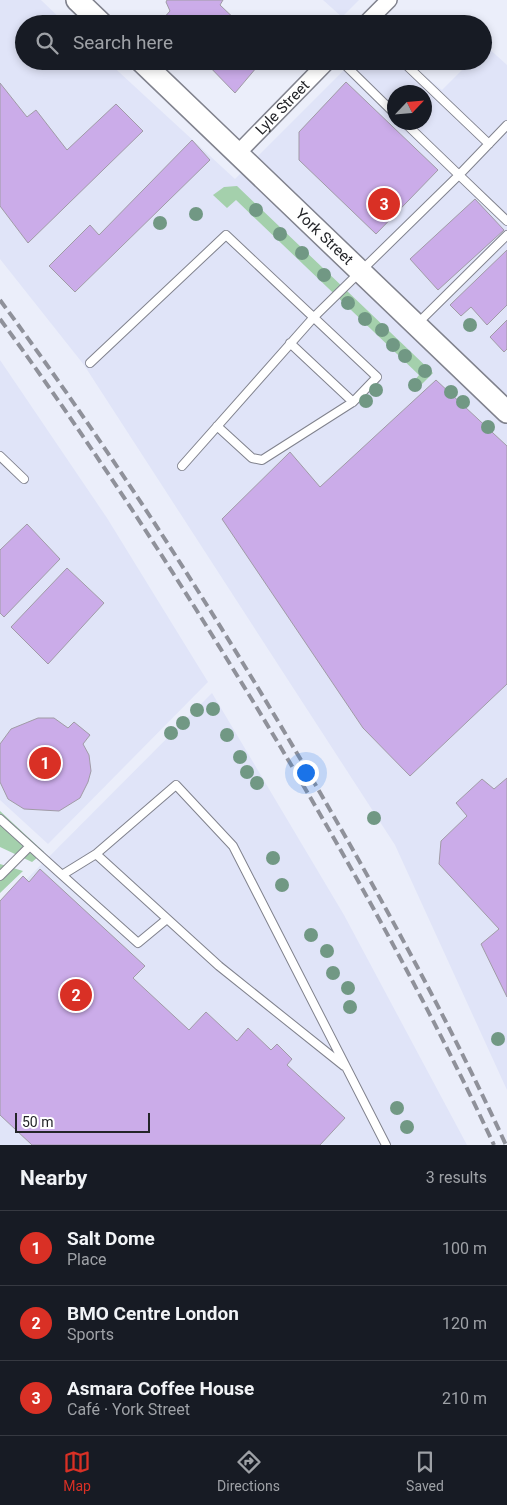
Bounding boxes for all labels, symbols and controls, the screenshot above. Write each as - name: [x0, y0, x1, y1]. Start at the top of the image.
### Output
- search box: [15, 15, 492, 70]
- icon: search: [33, 29, 61, 57]
- text: Search here: [73, 31, 173, 54]
- street label: Lyle Street: [252, 76, 313, 139]
- north arrow: [387, 85, 432, 130]
- pin: 3: [368, 185, 400, 223]
- street label: York Street: [292, 205, 357, 269]
- pin: 1: [29, 744, 61, 782]
- your location: [293, 760, 319, 786]
- pin: 2: [60, 976, 92, 1014]
- scale bar: [15, 1110, 150, 1133]
- text: 50 m: [22, 1114, 54, 1130]
- text: Nearby: [20, 1166, 87, 1190]
- text: 3 results: [426, 1168, 487, 1187]
- text: Salt Dome: [67, 1227, 155, 1250]
- text: 1: [31, 1239, 41, 1258]
- text: 100 m: [442, 1239, 487, 1258]
- text: Place: [67, 1250, 107, 1269]
- text: BMO Centre London: [67, 1302, 239, 1325]
- text: 2: [31, 1314, 41, 1333]
- text: 120 m: [442, 1314, 487, 1333]
- text: Sports: [67, 1325, 114, 1344]
- text: Asmara Coffee House: [67, 1377, 254, 1400]
- text: 3: [31, 1389, 41, 1408]
- text: 210 m: [442, 1389, 487, 1408]
- text: Café · York Street: [67, 1400, 190, 1419]
- tab: Map: [63, 1448, 91, 1494]
- tab: Directions: [217, 1448, 280, 1494]
- tab: Saved: [406, 1448, 444, 1494]

